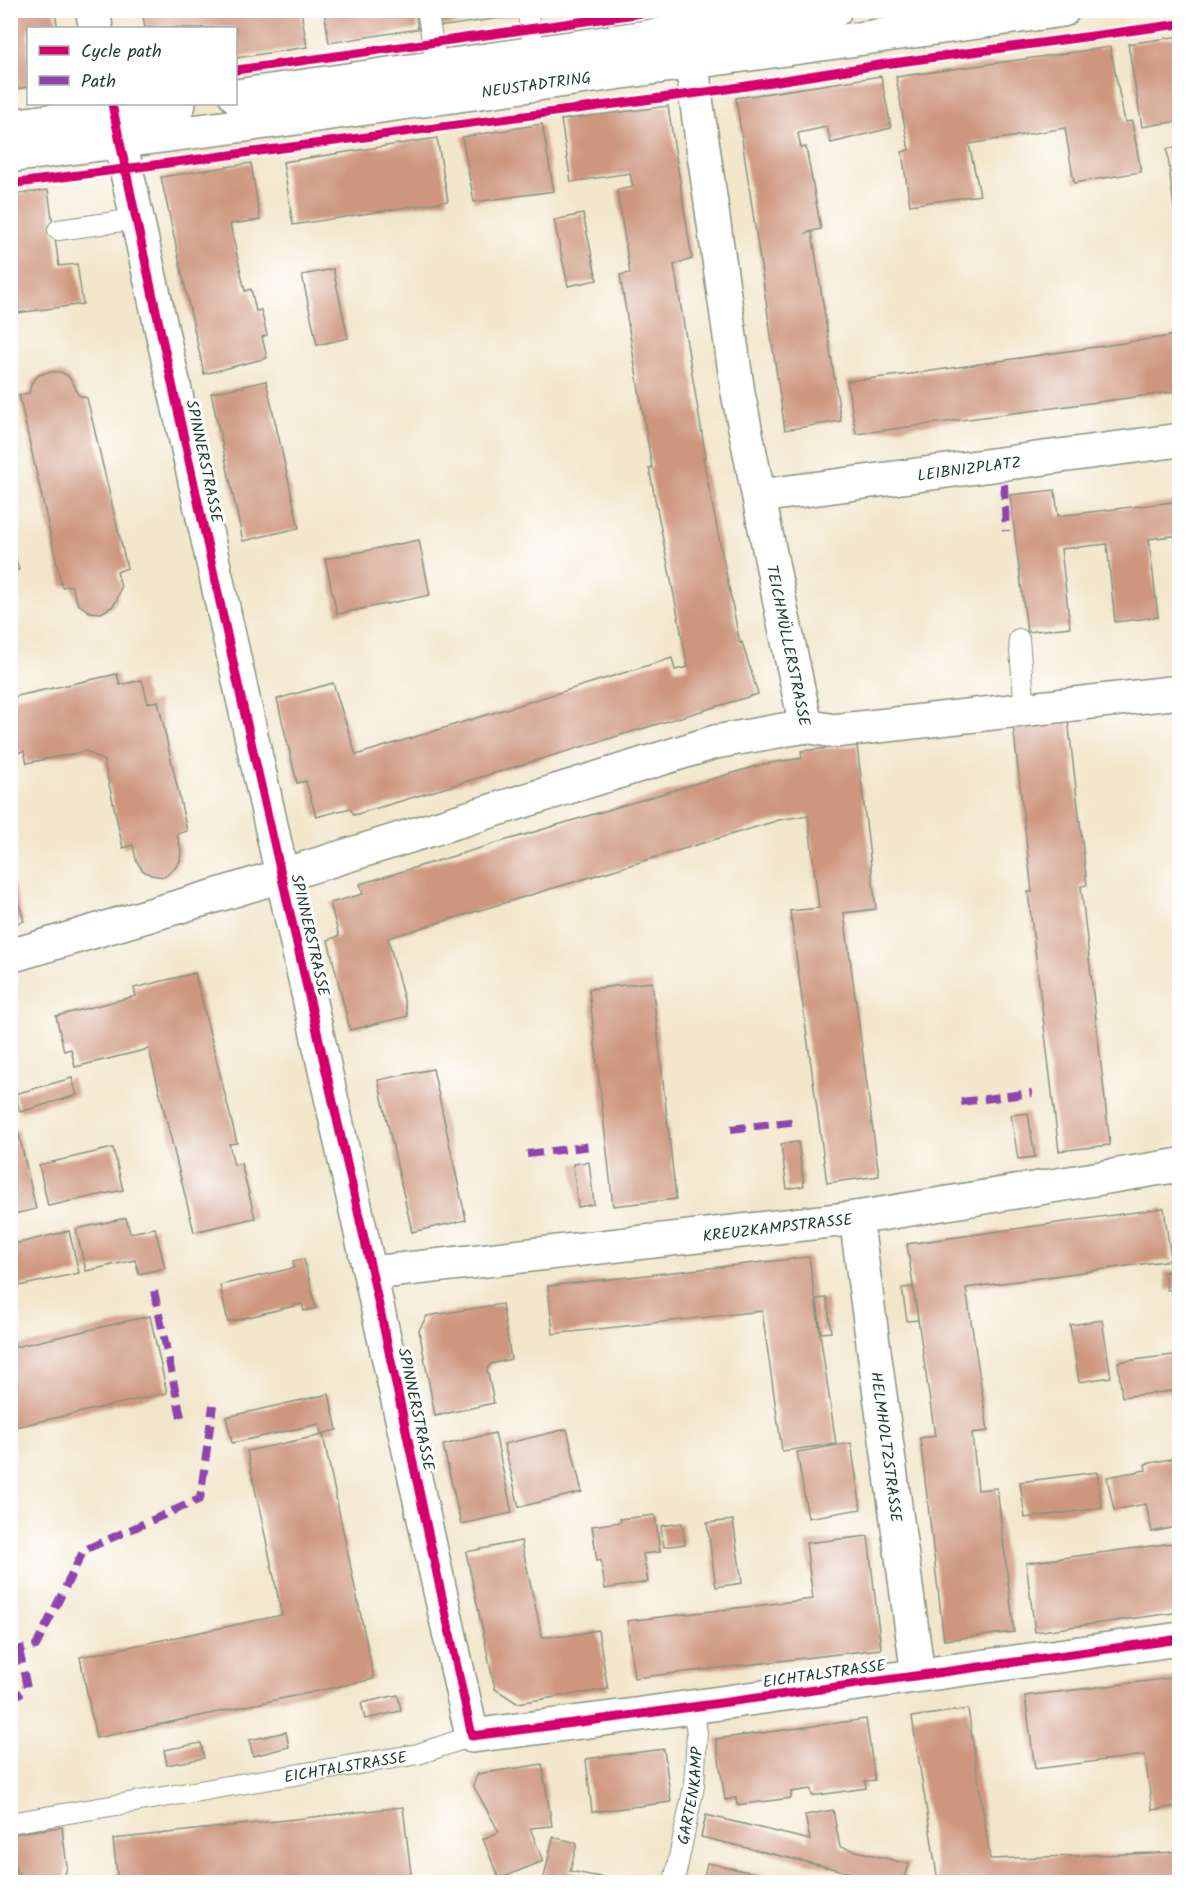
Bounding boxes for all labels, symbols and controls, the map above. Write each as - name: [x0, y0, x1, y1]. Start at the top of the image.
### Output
- legend: [27, 27, 237, 105]
- text: Cycle path: [81, 38, 162, 67]
- street label: NEUSTADTRING: [480, 66, 593, 106]
- text: Path: [81, 68, 116, 97]
- street label: SPINNERSTRASSE: [178, 398, 229, 526]
- street label: LEIBNIZPLATZ: [916, 450, 1023, 489]
- street label: TEICHMÜLLERSTRASSE: [759, 563, 817, 729]
- street label: SPINNERSTRASSE: [283, 872, 336, 1000]
- street label: KREUZKAMPSTRASSE: [701, 1207, 854, 1249]
- street label: SPINNERSTRASSE: [390, 1346, 441, 1474]
- street label: HELMHOLTZSTRASSE: [863, 1370, 908, 1525]
- street label: EICHTALSTRASSE: [761, 1653, 888, 1696]
- street label: EICHTALSTRASSE: [282, 1745, 409, 1790]
- street label: GARTENKAMP: [671, 1746, 710, 1847]

